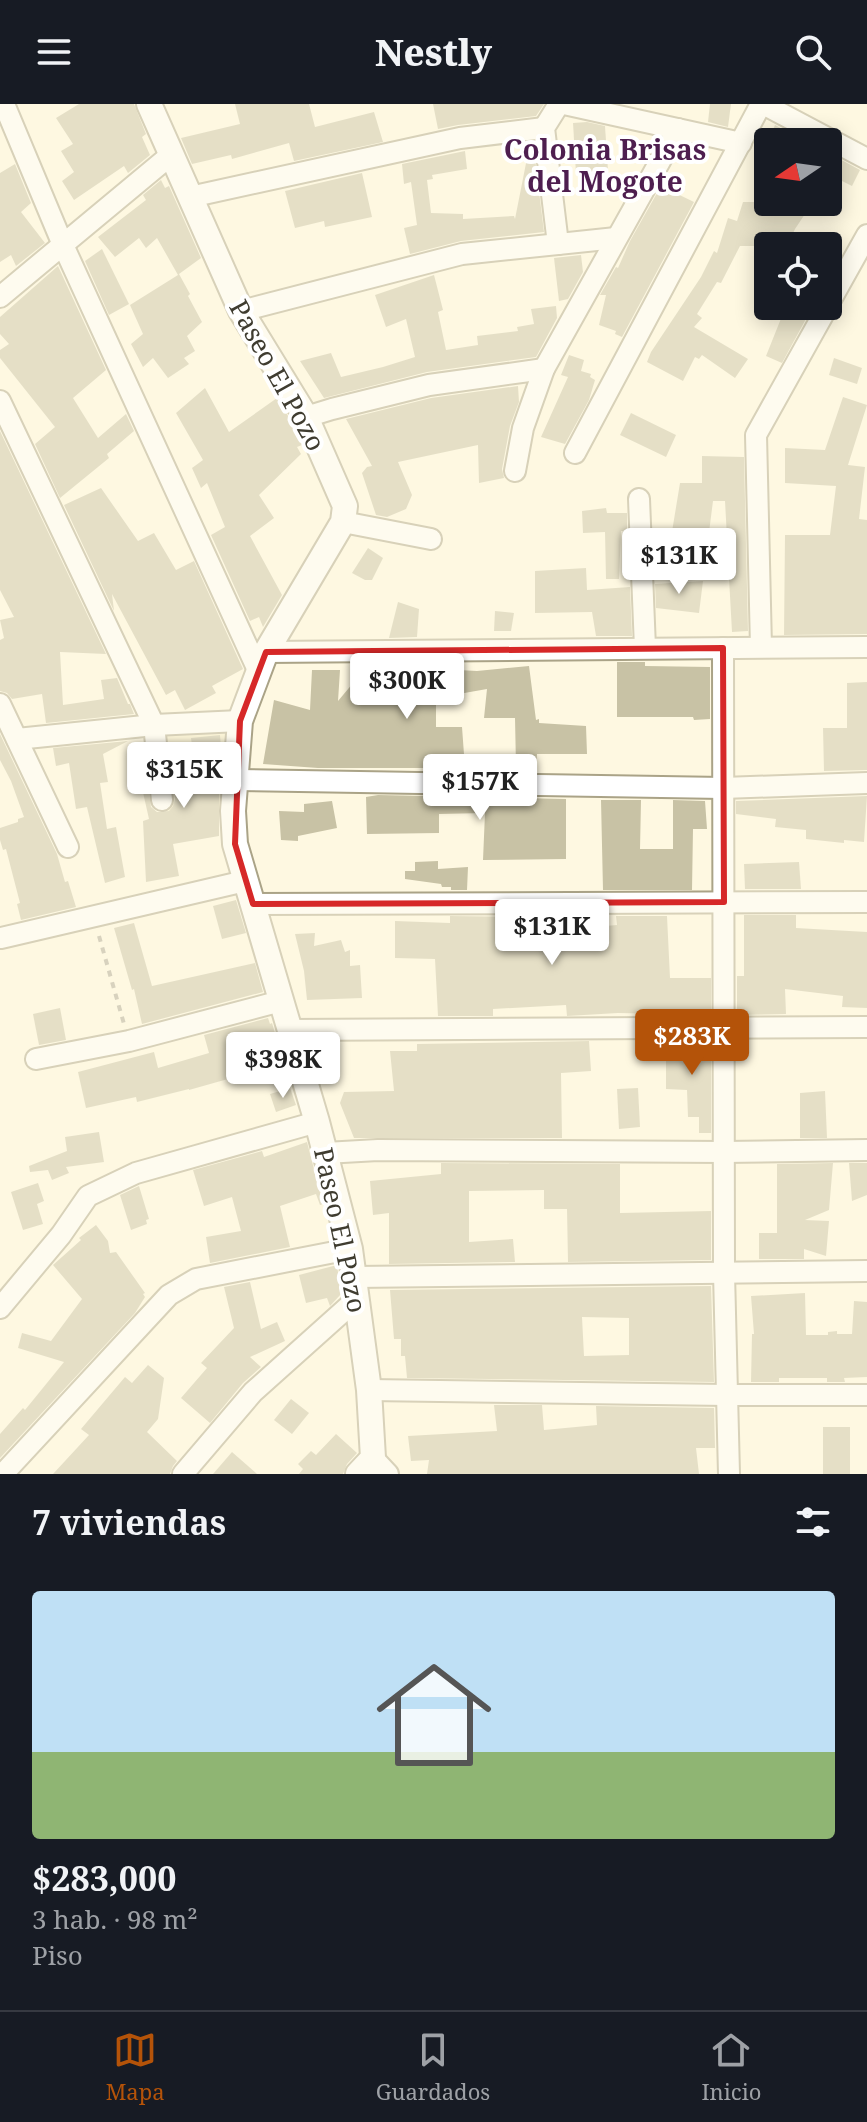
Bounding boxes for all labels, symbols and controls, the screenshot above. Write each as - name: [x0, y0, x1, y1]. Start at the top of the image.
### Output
- text: Nestly: [375, 28, 492, 77]
- icon: menu: [32, 30, 76, 74]
- icon: search: [791, 30, 835, 74]
- north arrow: [754, 128, 842, 216]
- map controls: [754, 128, 842, 320]
- district label: Colonia Brisas del Mogote: [504, 130, 706, 200]
- button: locate: [754, 232, 842, 320]
- street label: Paseo El Pozo: [222, 293, 334, 457]
- pin: $131K: [623, 528, 735, 596]
- text: $131K: [640, 536, 718, 572]
- pin: $300K: [351, 653, 463, 721]
- text: $300K: [368, 661, 446, 697]
- pin: $315K: [128, 742, 240, 810]
- text: $315K: [145, 750, 223, 786]
- pin: $157K: [424, 754, 536, 822]
- text: $157K: [441, 762, 519, 798]
- pin: $131K: [496, 899, 608, 967]
- text: $131K: [513, 907, 591, 943]
- pin: $283K: [636, 1009, 748, 1077]
- text: $283K: [653, 1017, 731, 1053]
- pin: $398K: [227, 1032, 339, 1100]
- text: $398K: [244, 1040, 322, 1076]
- street label: Paseo El Pozo: [306, 1144, 376, 1316]
- text: 7 viviendas: [32, 1499, 226, 1545]
- icon: filters: [791, 1500, 835, 1544]
- icon: home: [362, 1643, 506, 1787]
- text: $283,000: [32, 1855, 176, 1901]
- text: 3 hab. · 98 m²: [32, 1901, 198, 1937]
- text: Piso: [32, 1937, 83, 1973]
- tab: Mapa: [106, 2028, 165, 2106]
- tab: Guardados: [376, 2028, 490, 2106]
- tab: Inicio: [702, 2028, 761, 2106]

